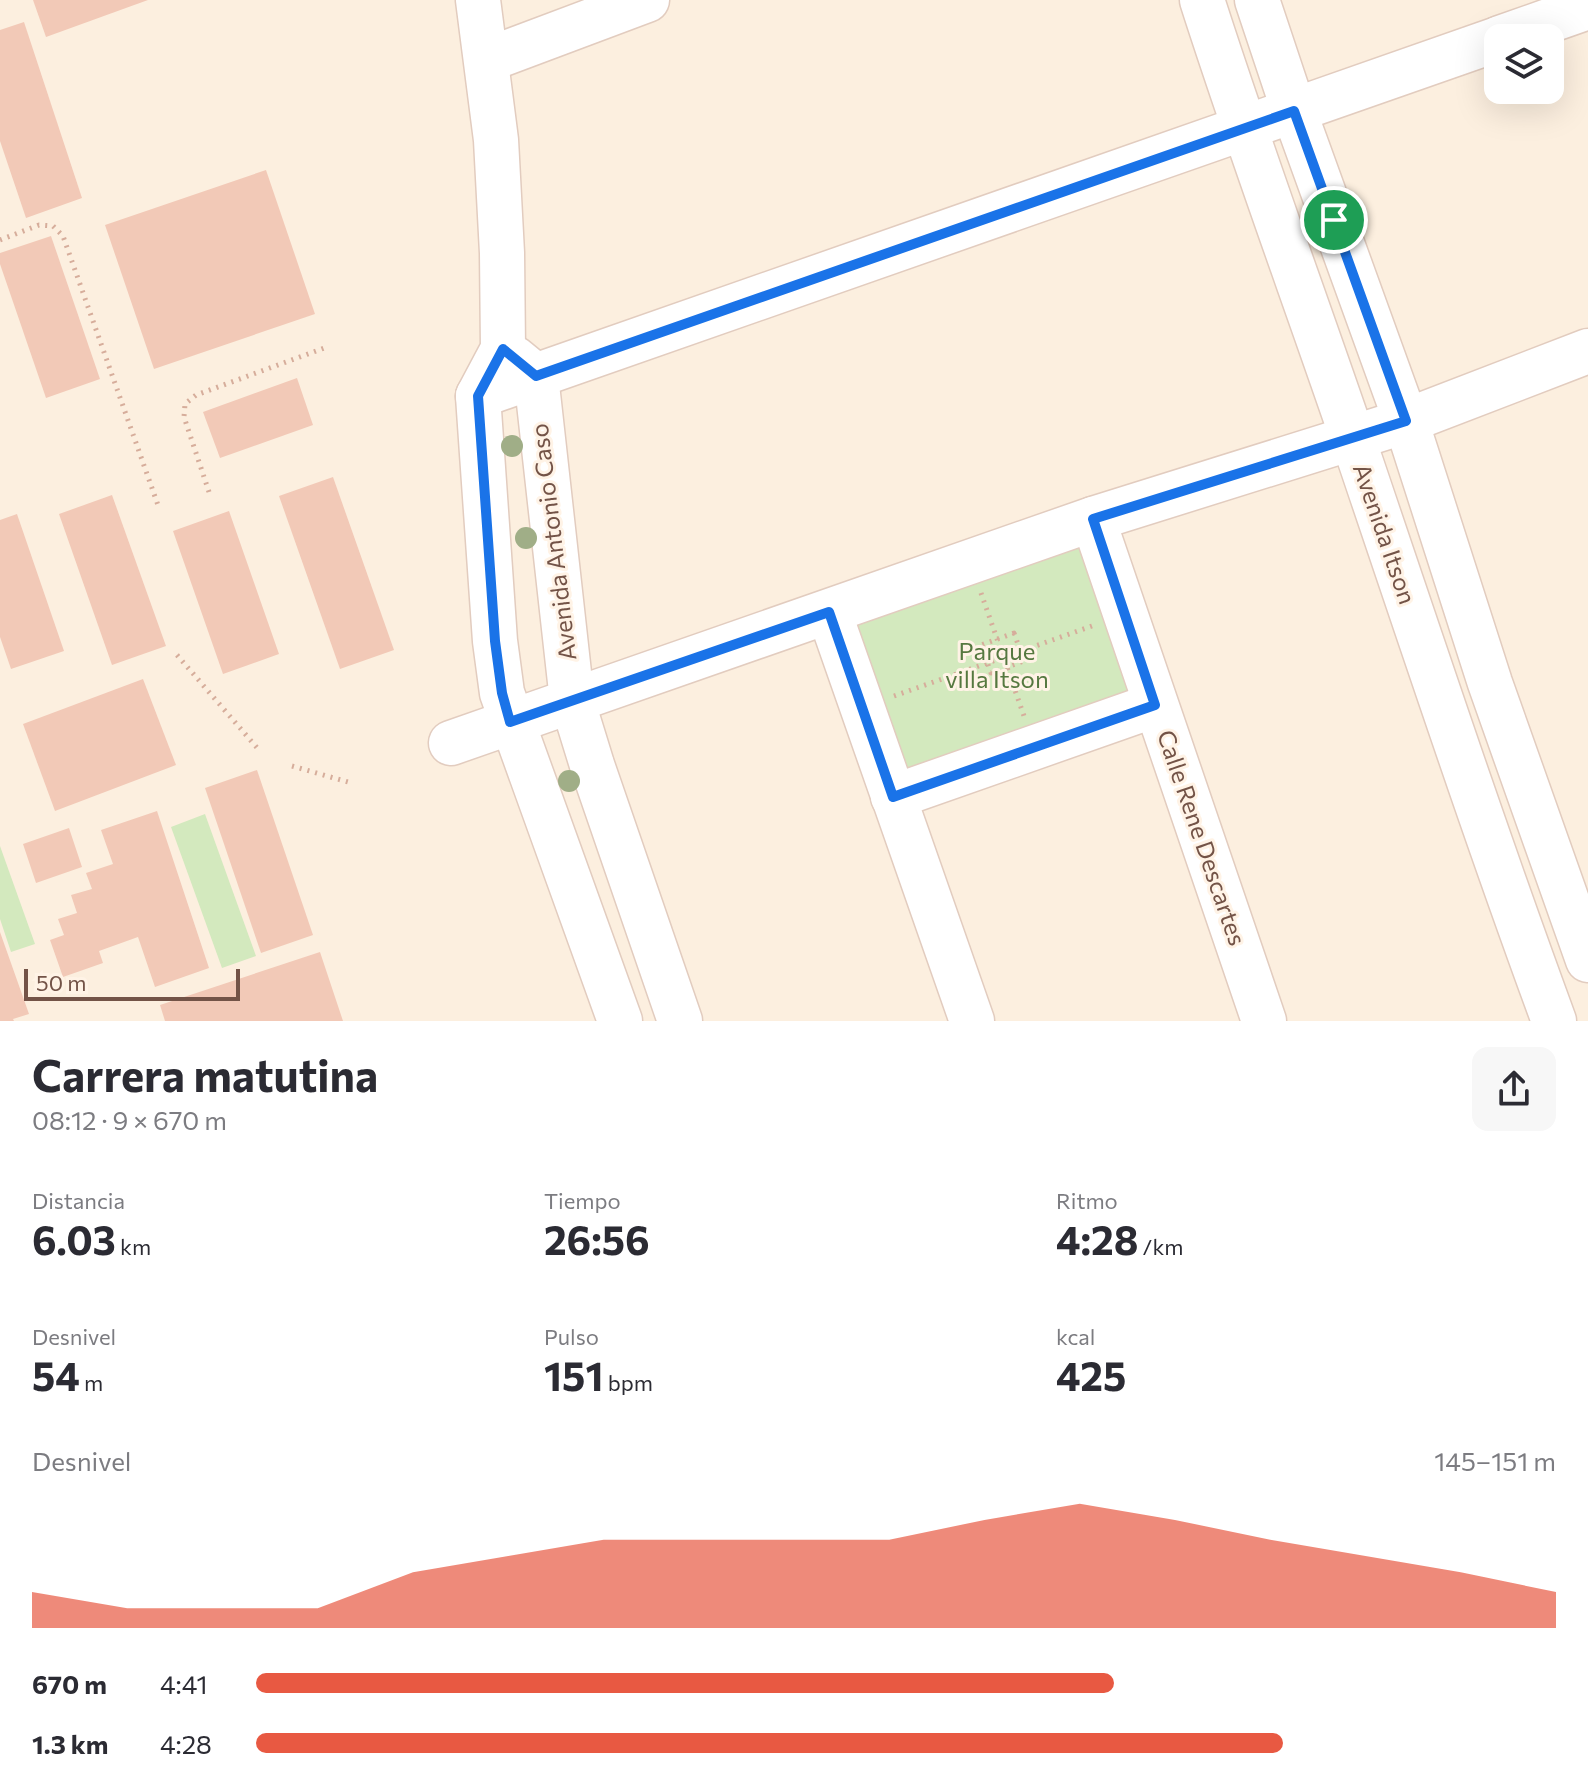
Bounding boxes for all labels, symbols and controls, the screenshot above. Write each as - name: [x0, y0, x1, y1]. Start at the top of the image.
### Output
- map controls: [1484, 24, 1564, 104]
- button: layers: [1484, 24, 1564, 104]
- pin: [1300, 186, 1368, 254]
- icon: arrive: [1312, 198, 1356, 242]
- street label: Avenida Antonio Caso: [524, 422, 581, 662]
- street label: Avenida Itson: [1348, 459, 1423, 608]
- park label: Parque villa Itson: [945, 636, 1049, 693]
- street label: Calle Rene Descartes: [1152, 726, 1253, 949]
- scale bar: [24, 965, 240, 1001]
- text: 50 m: [36, 969, 86, 996]
- text: Carrera matutina: [32, 1047, 378, 1101]
- button: share: [1472, 1047, 1556, 1131]
- text: 08:12 · 9 × 670 m: [32, 1104, 227, 1135]
- text: Distancia: [32, 1187, 125, 1214]
- text: Tiempo: [544, 1187, 621, 1214]
- text: Ritmo: [1056, 1187, 1118, 1214]
- text: 6.03: [32, 1214, 116, 1263]
- text: 26:56: [544, 1214, 650, 1263]
- text: 4:28: [1056, 1214, 1138, 1263]
- text: km: [116, 1233, 151, 1260]
- text: /km: [1138, 1233, 1184, 1260]
- text: Desnivel: [32, 1323, 116, 1350]
- text: Pulso: [544, 1323, 599, 1350]
- text: kcal: [1056, 1323, 1095, 1350]
- text: 54: [32, 1350, 80, 1399]
- text: 151: [544, 1350, 604, 1399]
- text: 425: [1056, 1350, 1126, 1399]
- text: m: [80, 1369, 103, 1396]
- text: bpm: [604, 1369, 653, 1396]
- text: Desnivel: [32, 1445, 131, 1476]
- text: 145–151 m: [1434, 1445, 1556, 1476]
- text: 670 m: [32, 1668, 107, 1699]
- text: 4:41: [160, 1668, 208, 1699]
- text: 1.3 km: [32, 1728, 108, 1759]
- text: 4:28: [160, 1728, 212, 1759]

